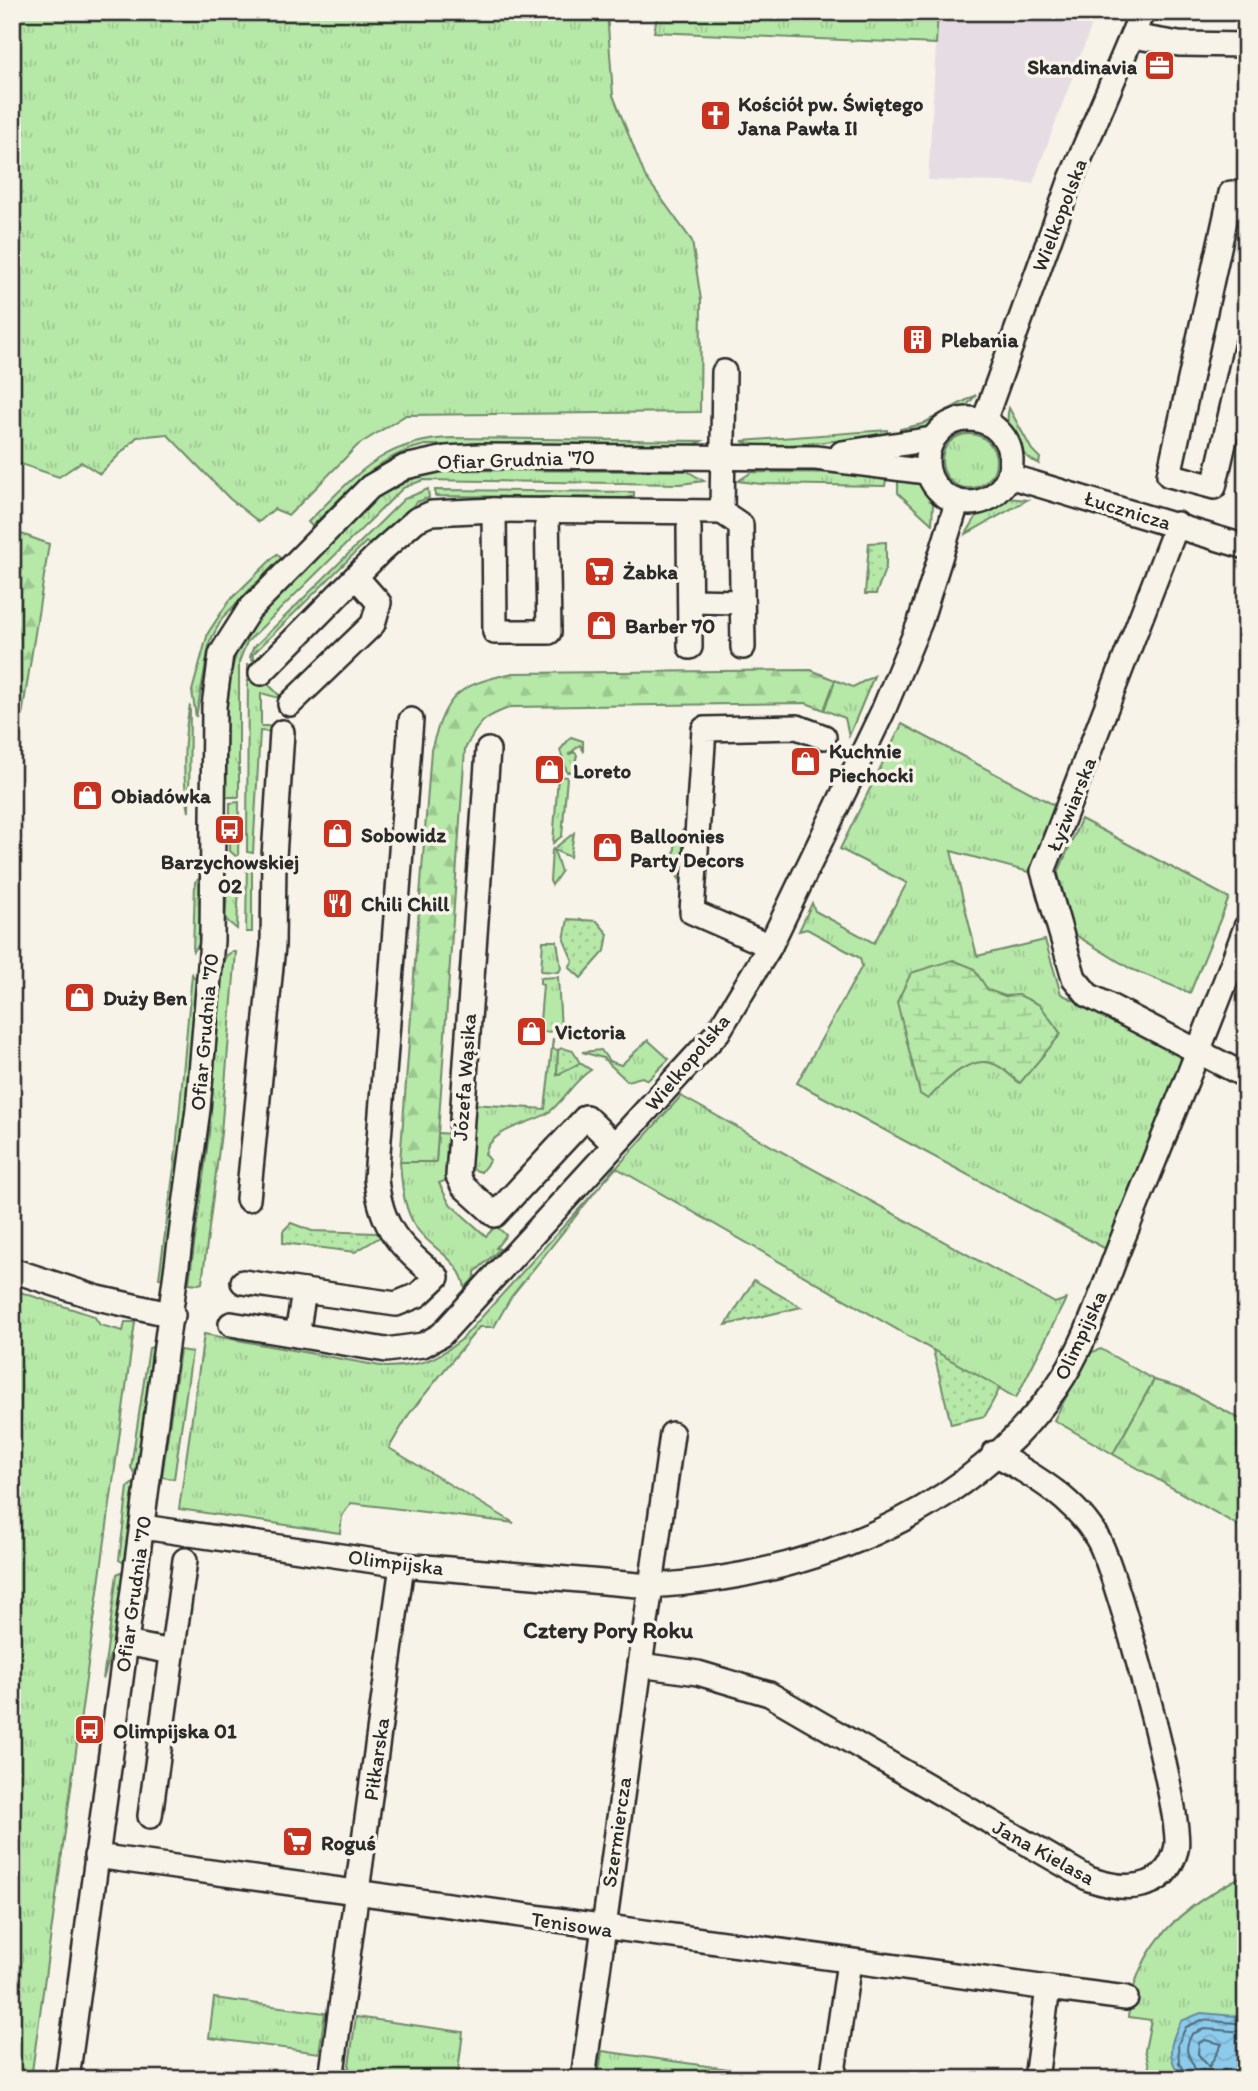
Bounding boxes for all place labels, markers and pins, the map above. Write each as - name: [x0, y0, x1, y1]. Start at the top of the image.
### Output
- office icon: Skandinavia: [1143, 49, 1177, 83]
- place label: Skandinavia: [1027, 54, 1138, 79]
- place label: Kościół pw. Świętego Jana Pawła II: [737, 91, 924, 140]
- church icon: Kościół pw. Świętego Jana Pawła II: [698, 98, 732, 132]
- building icon: Plebania: [901, 322, 935, 356]
- place label: Plebania: [941, 327, 1019, 352]
- supermarket icon: Żabka: [583, 554, 617, 588]
- place label: Żabka: [623, 559, 679, 584]
- shop icon: Barber 70: [585, 608, 619, 642]
- place label: Barber 70: [625, 613, 715, 638]
- place label: Kuchnie Piechocki: [829, 738, 914, 787]
- shop icon: Kuchnie Piechocki: [789, 745, 823, 779]
- shop icon: Loreto: [533, 753, 567, 787]
- place label: Loreto: [573, 758, 632, 783]
- shop icon: Obiadówka: [71, 778, 105, 812]
- place label: Obiadówka: [111, 783, 212, 808]
- bus stop icon: Barzychowskiej 02: [213, 812, 247, 846]
- shop icon: Sobowidz: [321, 817, 355, 851]
- place label: Sobowidz: [361, 822, 446, 847]
- place label: Balloonies Party Decors: [630, 823, 744, 873]
- shop icon: Balloonies Party Decors: [590, 830, 624, 864]
- place label: Barzychowskiej 02: [161, 849, 299, 898]
- restaurant icon: Chili Chill: [321, 886, 355, 920]
- place label: Chili Chill: [361, 891, 450, 916]
- shop icon: Duży Ben: [63, 980, 97, 1014]
- place label: Duży Ben: [103, 985, 188, 1011]
- shop icon: Victoria: [515, 1014, 549, 1048]
- place label: Victoria: [555, 1019, 627, 1044]
- bus stop icon: Olimpijska 01: [73, 1713, 107, 1747]
- place label: Olimpijska 01: [113, 1718, 237, 1744]
- supermarket icon: Roguś: [281, 1825, 315, 1859]
- place label: Roguś: [321, 1830, 376, 1856]

